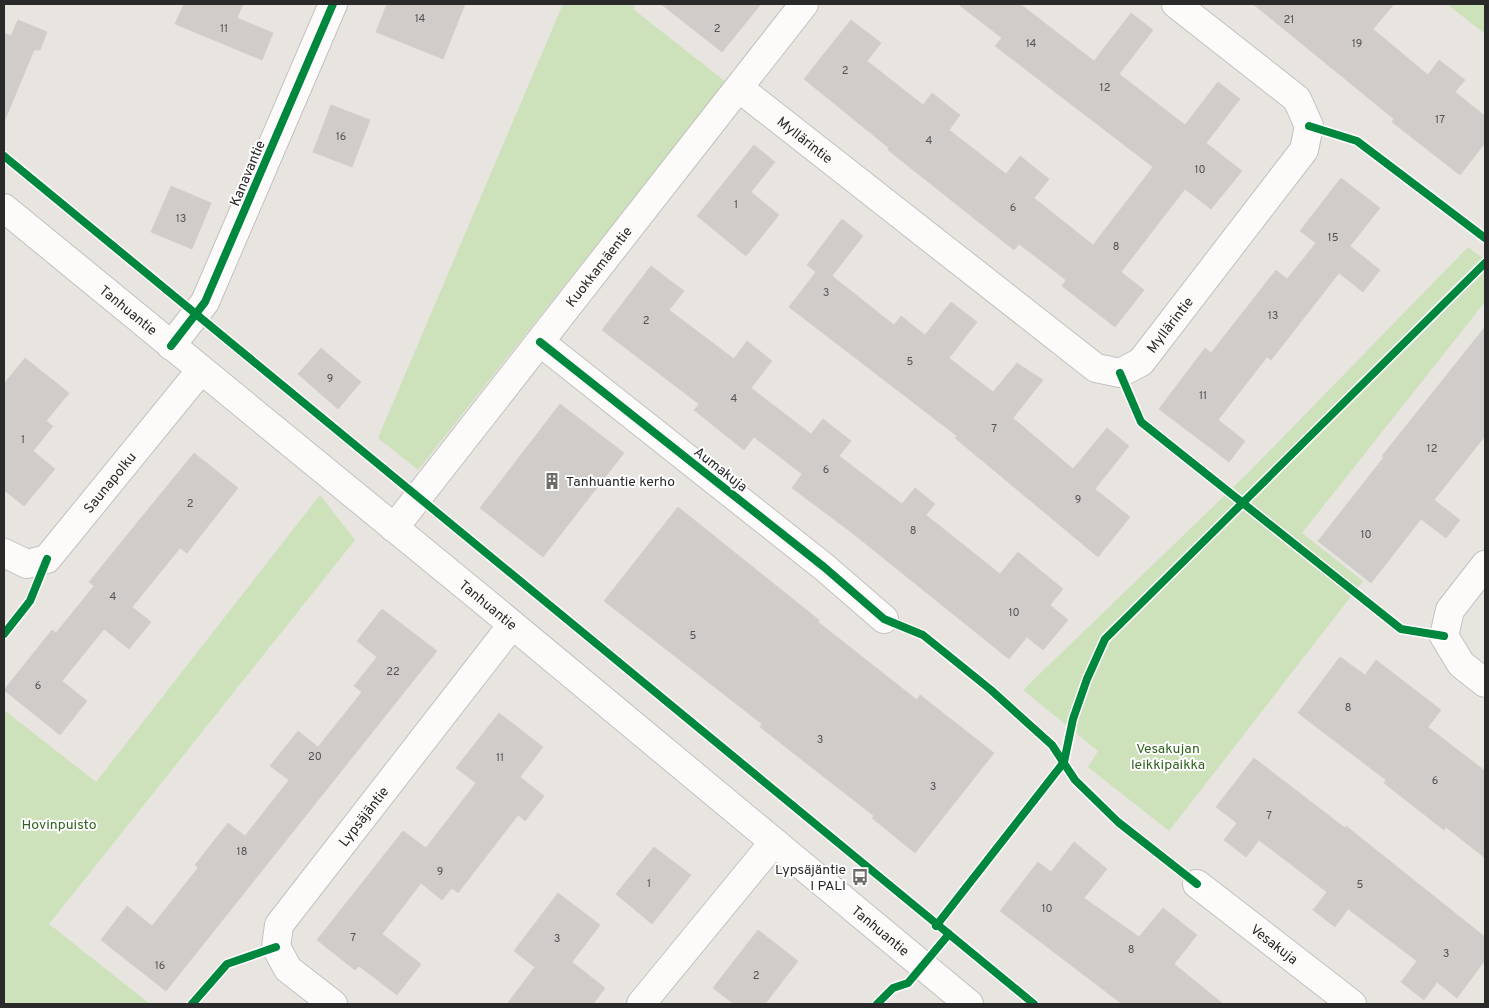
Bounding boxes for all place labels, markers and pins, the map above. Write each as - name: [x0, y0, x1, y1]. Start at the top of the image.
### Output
- building icon: Tanhuantie kerho: [542, 471, 562, 491]
- place label: Tanhuantie kerho: [566, 474, 675, 491]
- place label: Lypsäjäntie I PALI: [775, 862, 846, 895]
- bus stop icon: Lypsäjäntie I PALI: [850, 867, 870, 887]

